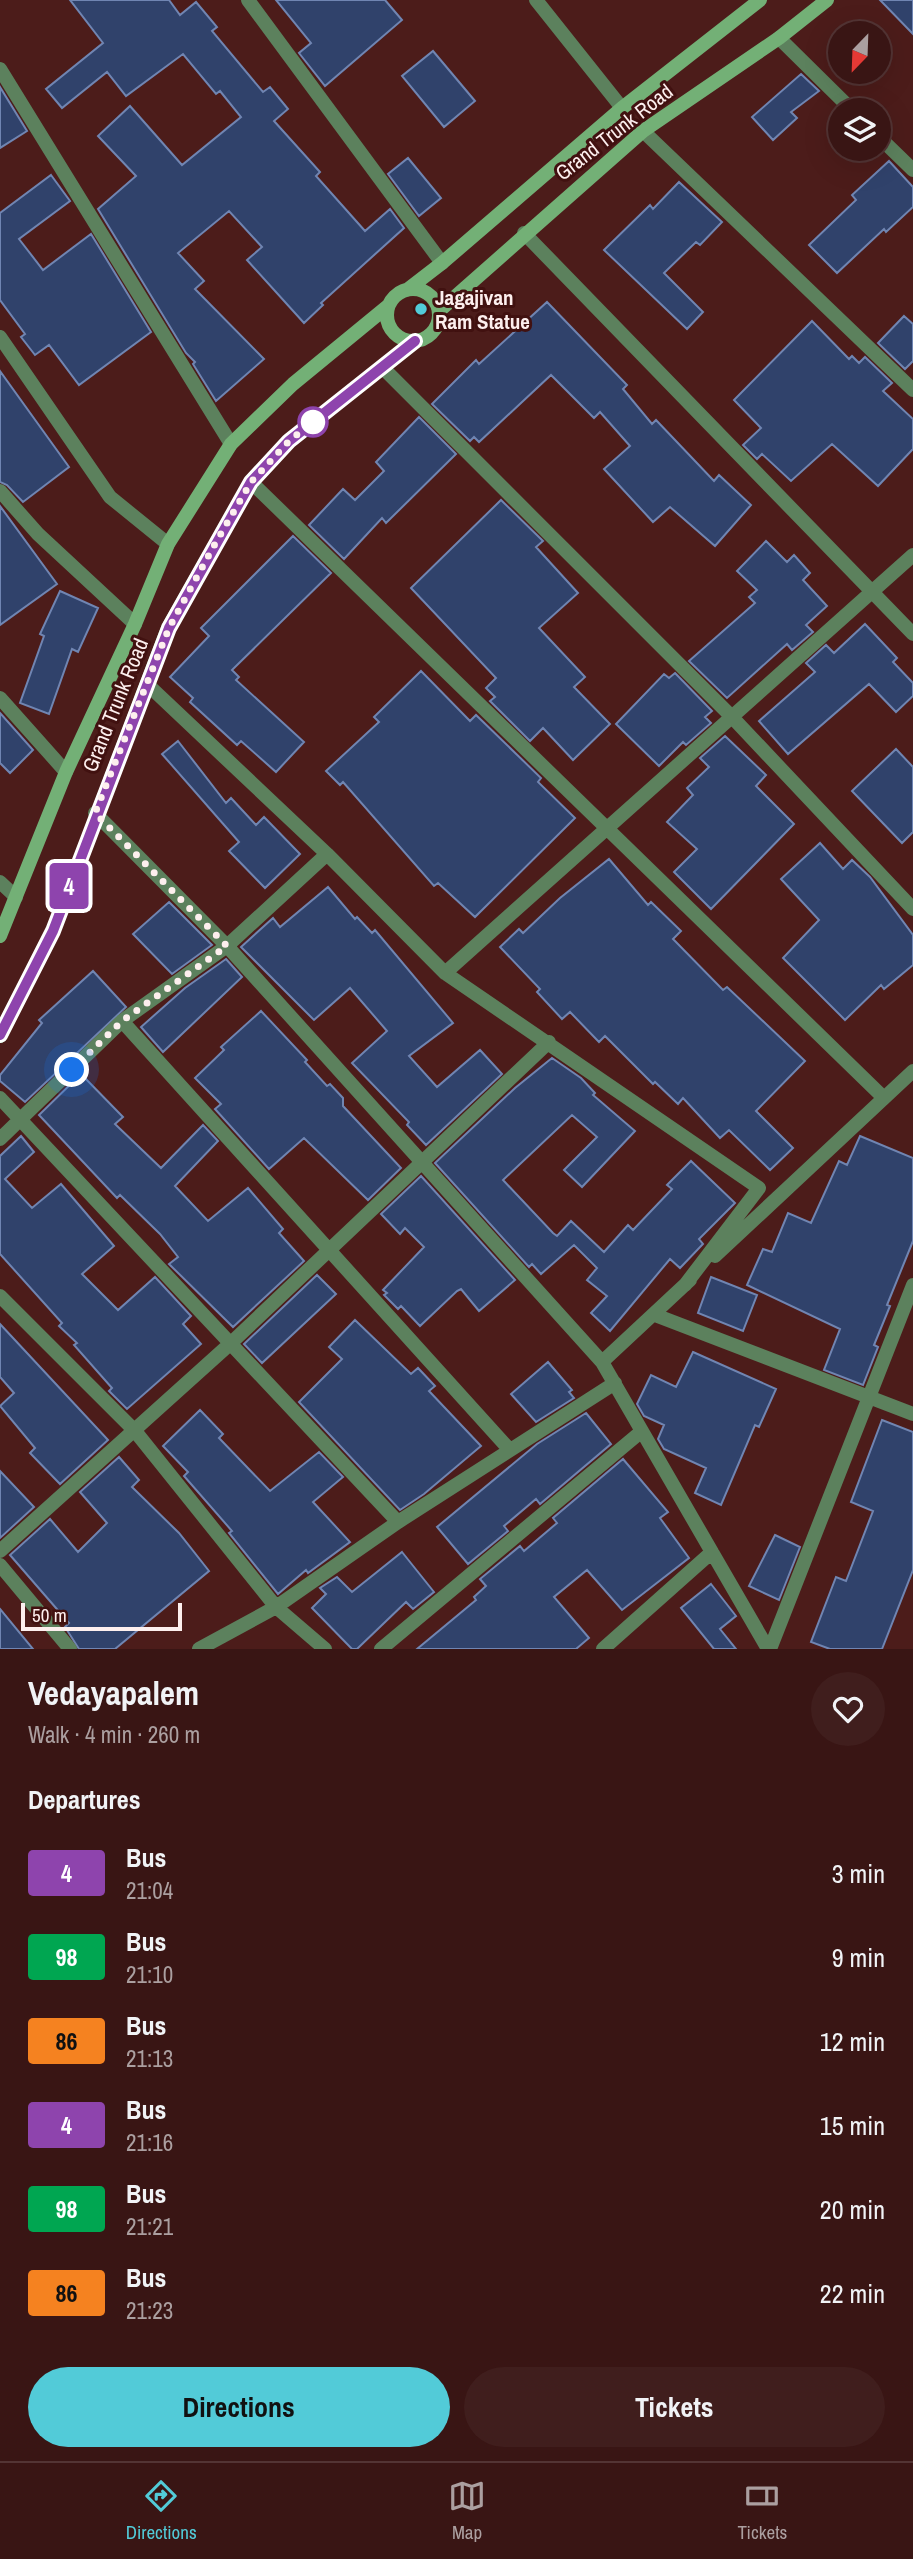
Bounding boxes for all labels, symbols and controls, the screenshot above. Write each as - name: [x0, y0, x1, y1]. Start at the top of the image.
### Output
- north arrow: [828, 21, 891, 84]
- map controls: [828, 21, 891, 161]
- street label: Grand Trunk Road: [549, 77, 679, 187]
- button: layers: [828, 98, 891, 161]
- place label: Jagajivan Ram Statue: [435, 283, 530, 336]
- marker: Jagajivan Ram Statue: [413, 301, 429, 317]
- unlabelled marker: [298, 407, 328, 437]
- street label: Grand Trunk Road: [75, 634, 155, 776]
- line badge: 4: [46, 863, 92, 909]
- text: 4: [64, 870, 74, 902]
- your location: [54, 1052, 89, 1087]
- scale bar: [21, 1600, 182, 1632]
- text: 50 m: [32, 1602, 67, 1628]
- text: Vedayapalem: [28, 1671, 199, 1715]
- button: heart: [811, 1672, 885, 1746]
- text: Walk · 4 min · 260 m: [28, 1719, 200, 1750]
- text: Departures: [28, 1782, 141, 1817]
- text: Bus: [126, 1840, 166, 1875]
- text: 3 min: [832, 1856, 885, 1891]
- text: 4: [61, 1857, 72, 1889]
- text: 21:04: [126, 1875, 173, 1906]
- text: Bus: [126, 1924, 166, 1959]
- text: 9 min: [832, 1940, 885, 1975]
- text: 98: [56, 1941, 77, 1973]
- text: 21:10: [126, 1959, 173, 1990]
- text: Bus: [126, 2008, 166, 2043]
- text: 12 min: [820, 2024, 885, 2059]
- text: 86: [56, 2025, 77, 2057]
- text: 21:13: [126, 2043, 173, 2074]
- text: Bus: [126, 2092, 166, 2127]
- text: 15 min: [820, 2108, 885, 2143]
- text: 4: [61, 2109, 72, 2141]
- text: 21:16: [126, 2127, 173, 2158]
- text: Bus: [126, 2176, 166, 2211]
- text: 20 min: [820, 2192, 885, 2227]
- text: 98: [56, 2193, 77, 2225]
- text: 21:21: [126, 2211, 173, 2242]
- text: Bus: [126, 2260, 166, 2295]
- text: 22 min: [820, 2276, 885, 2311]
- text: 86: [56, 2277, 77, 2309]
- text: 21:23: [126, 2295, 173, 2326]
- button: Directions: [28, 2367, 450, 2447]
- button: Tickets: [464, 2367, 885, 2447]
- tab: Directions: [126, 2477, 197, 2545]
- tab: Map: [448, 2477, 486, 2545]
- tab: Tickets: [737, 2477, 787, 2545]

